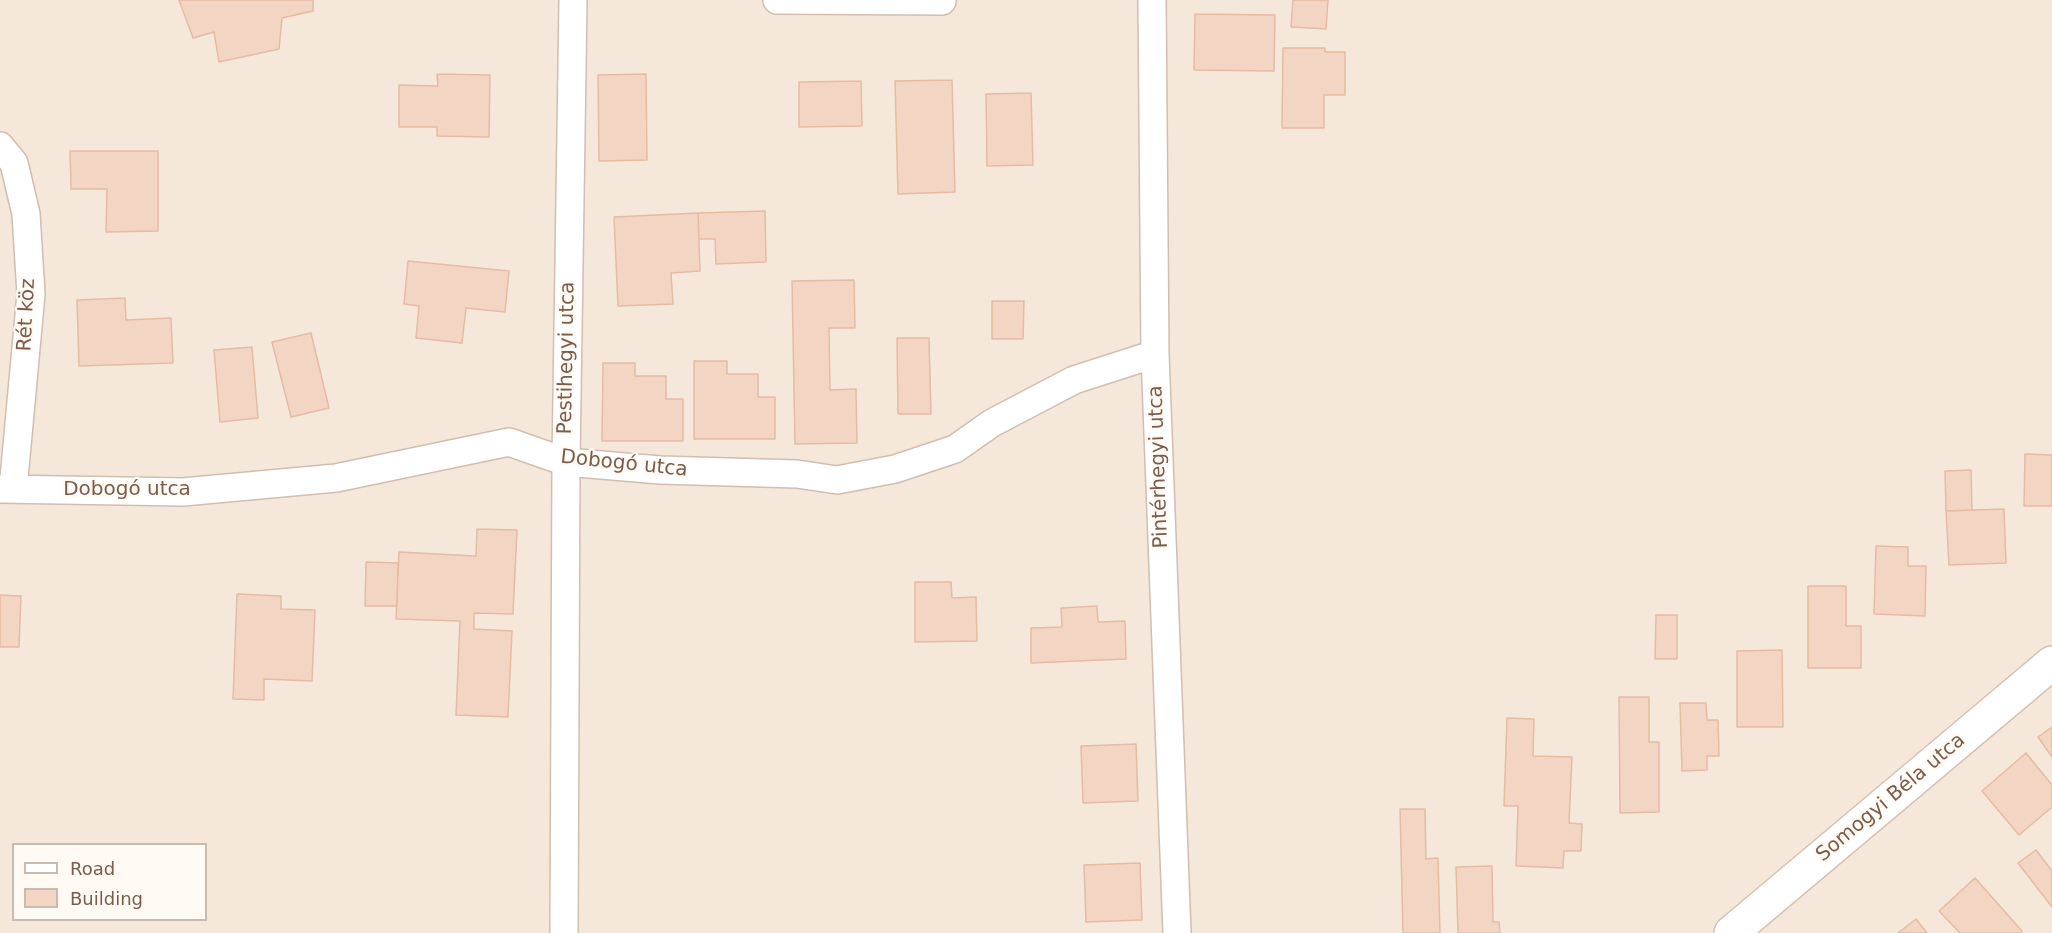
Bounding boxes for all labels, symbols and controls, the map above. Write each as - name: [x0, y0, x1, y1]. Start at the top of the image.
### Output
- street label: Rét köz: [13, 278, 41, 352]
- street label: Pestihegyi utca: [554, 281, 580, 435]
- street label: Pintérhegyi utca: [1144, 385, 1174, 549]
- street label: Dobogó utca: [559, 445, 689, 483]
- street label: Dobogó utca: [63, 478, 191, 502]
- street label: Somogyi Béla utca: [1812, 729, 1970, 867]
- legend: [12, 843, 207, 921]
- text: Road: [70, 858, 115, 879]
- text: Building: [70, 888, 143, 909]

